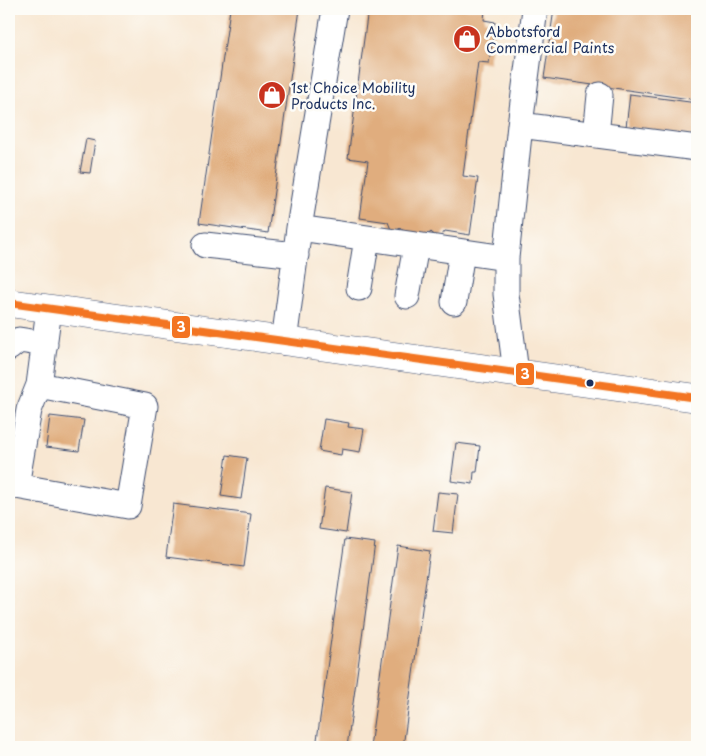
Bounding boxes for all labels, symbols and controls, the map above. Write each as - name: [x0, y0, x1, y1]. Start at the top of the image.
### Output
- place label: Abbotsford Commercial Paints: [486, 21, 615, 58]
- shop icon: Abbotsford Commercial Paints: [452, 24, 482, 54]
- place label: 1st Choice Mobility Products Inc.: [291, 77, 416, 114]
- shop icon: 1st Choice Mobility Products Inc.: [257, 80, 287, 110]
- line badge: 3: [171, 315, 191, 339]
- text: 3: [176, 316, 186, 337]
- line badge: 3: [515, 362, 535, 386]
- text: 3: [520, 363, 530, 384]
- unlabelled marker: [585, 378, 595, 388]

